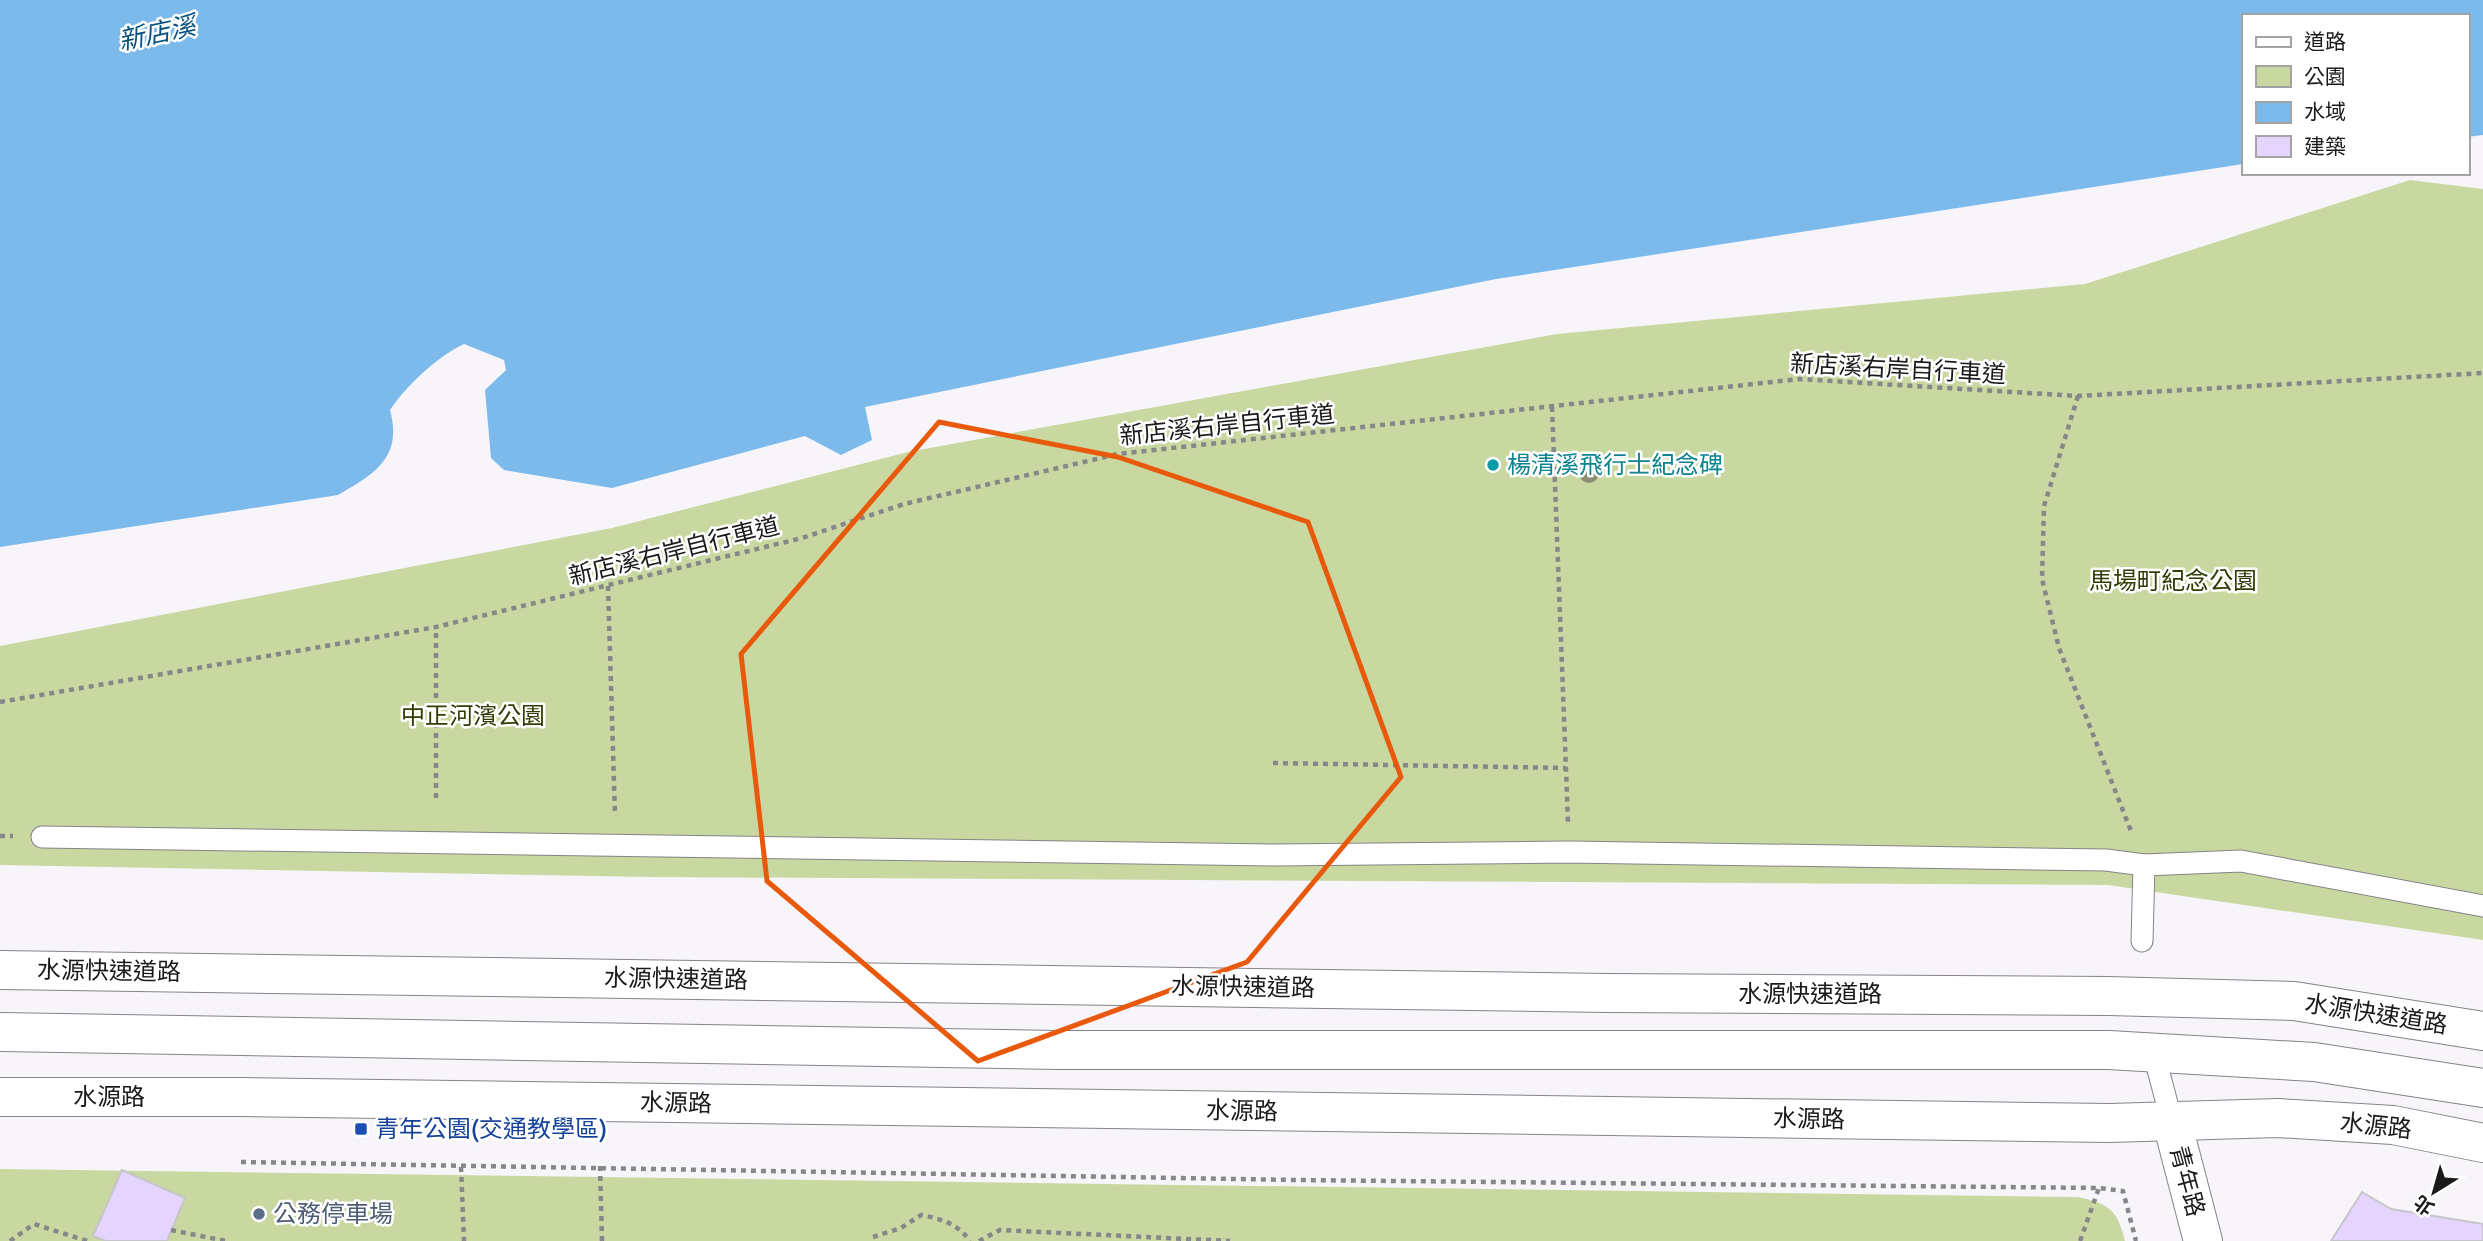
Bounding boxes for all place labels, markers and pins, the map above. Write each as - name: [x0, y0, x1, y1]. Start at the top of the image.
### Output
- place label: 楊清溪飛行士紀念碑: [1507, 450, 1723, 480]
- marker: 楊清溪飛行士紀念碑: [1485, 457, 1501, 473]
- place label: 青年公園(交通教學區): [375, 1114, 607, 1144]
- marker: 青年公園(交通教學區): [353, 1121, 369, 1137]
- place label: 公務停車場: [273, 1199, 393, 1229]
- marker: 公務停車場: [251, 1206, 267, 1222]

